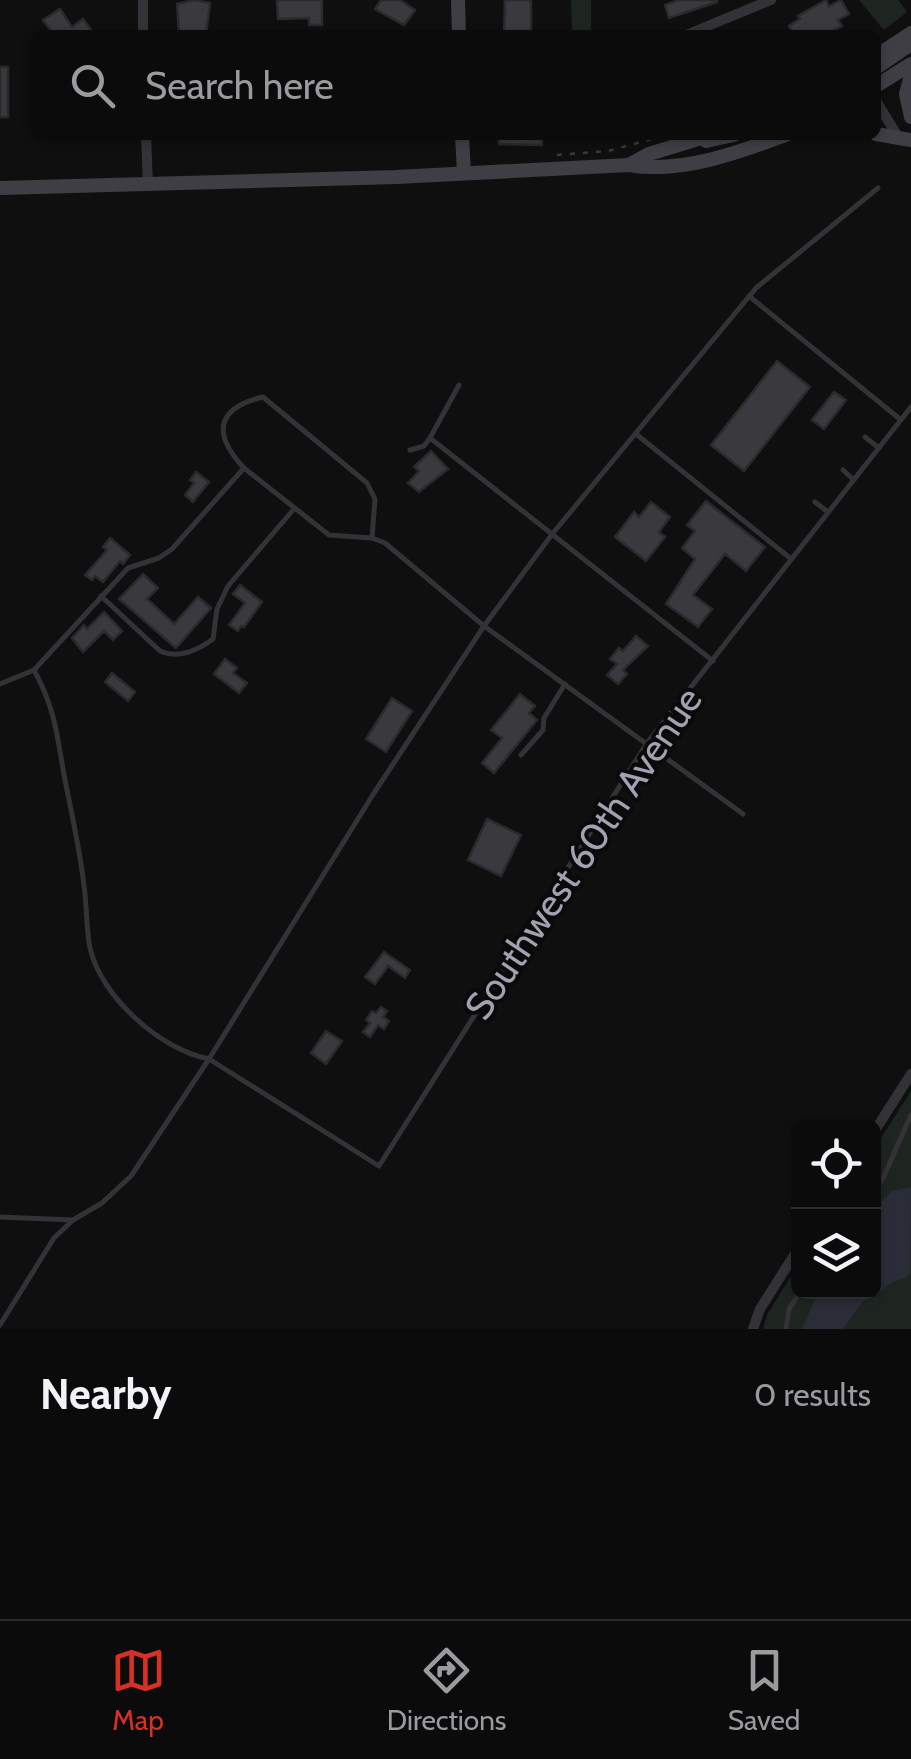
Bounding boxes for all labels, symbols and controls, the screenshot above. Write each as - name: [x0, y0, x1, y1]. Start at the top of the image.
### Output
- search box: [30, 30, 881, 140]
- icon: search: [65, 58, 120, 113]
- text: Search here: [145, 62, 334, 109]
- street label: Southwest 60th Avenue: [454, 678, 712, 1028]
- map controls: [791, 1119, 881, 1299]
- button: locate: [791, 1119, 881, 1209]
- button: layers: [791, 1209, 881, 1299]
- text: Nearby: [40, 1368, 172, 1420]
- text: 0 results: [754, 1375, 871, 1414]
- tab: Map: [111, 1643, 166, 1737]
- tab: Directions: [387, 1643, 506, 1737]
- tab: Saved: [728, 1643, 800, 1737]

